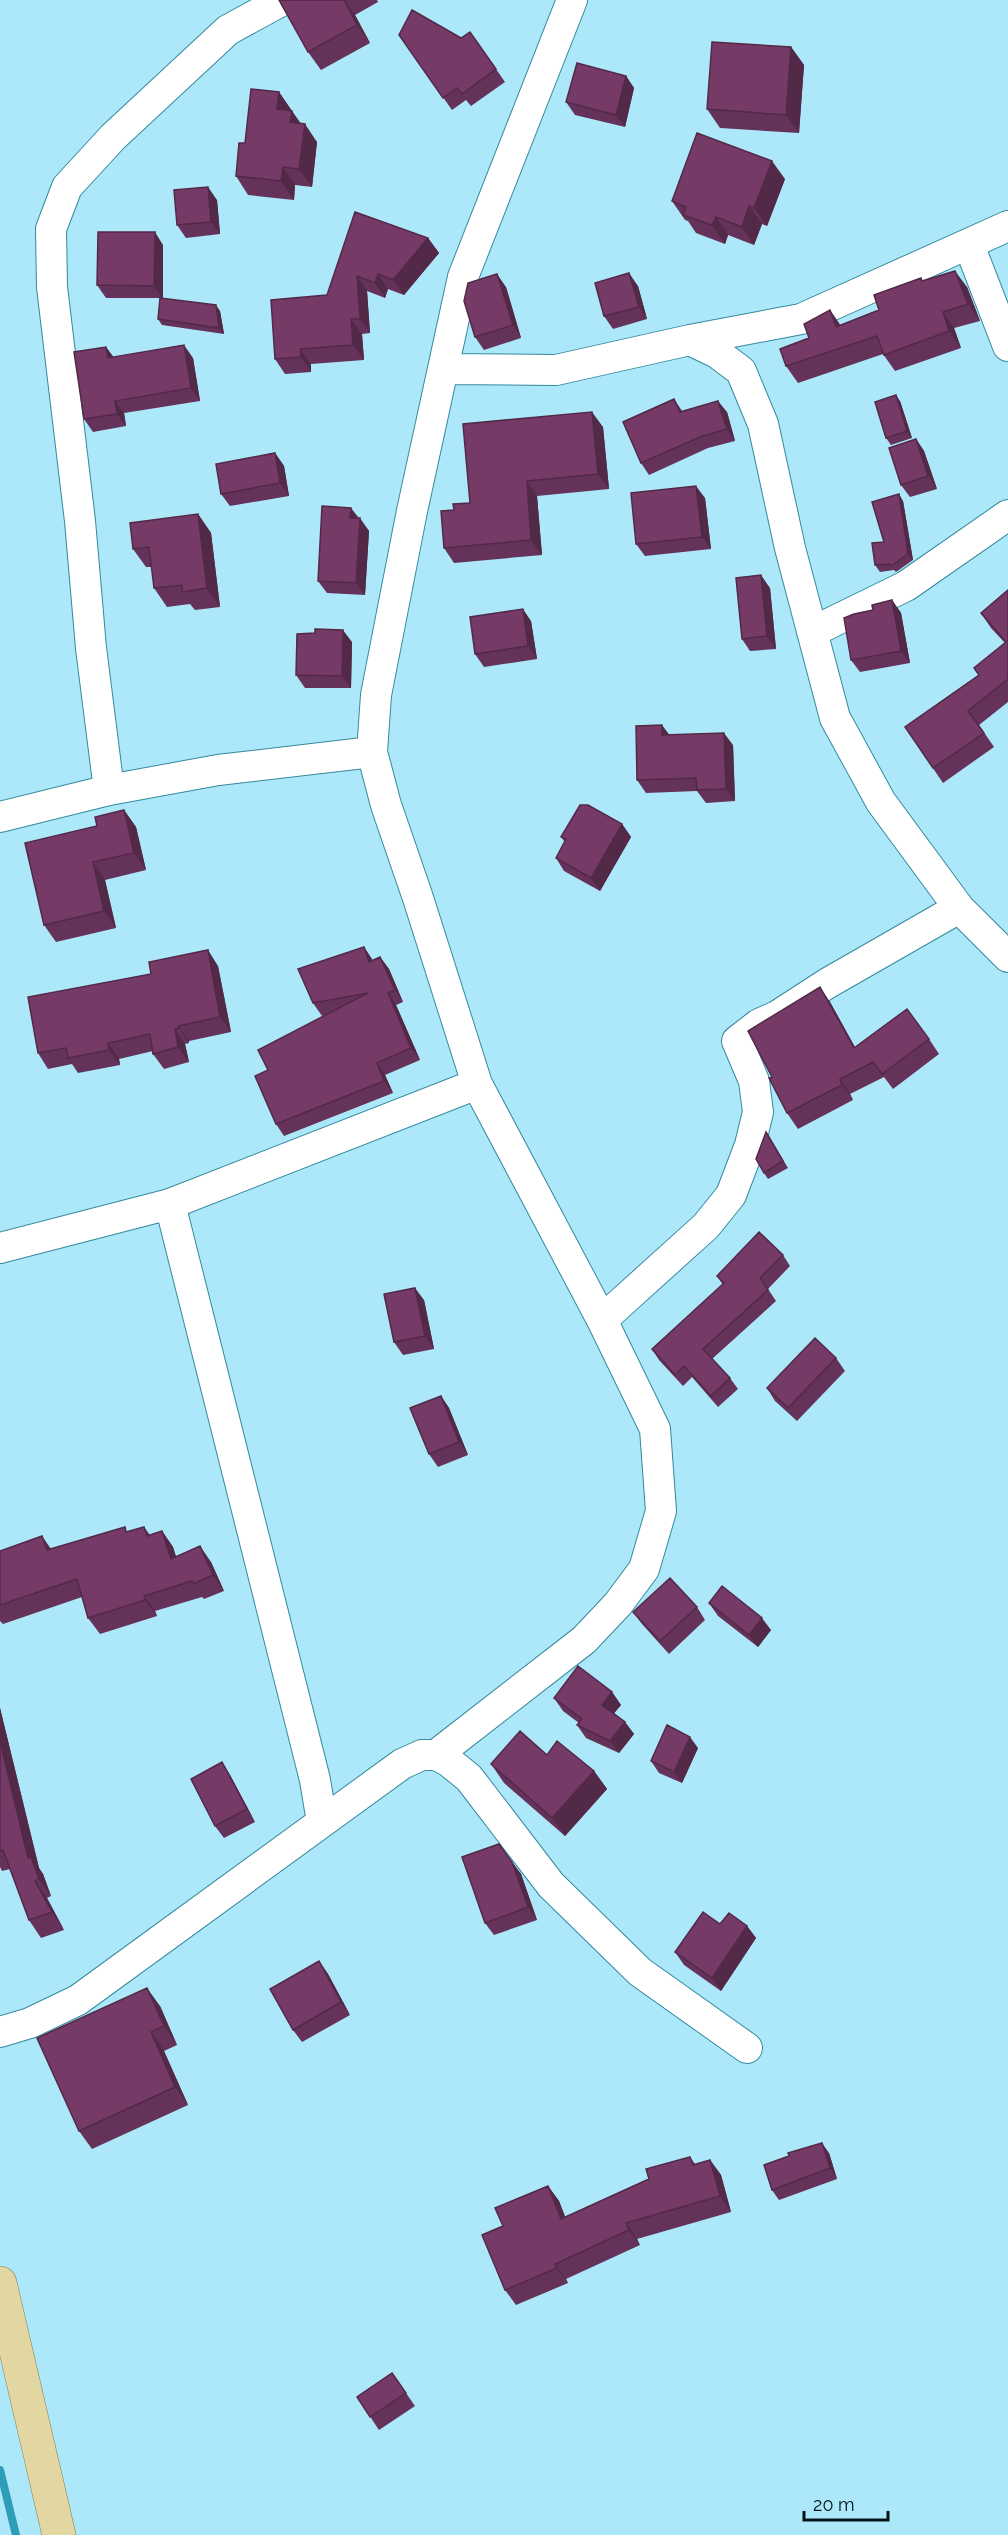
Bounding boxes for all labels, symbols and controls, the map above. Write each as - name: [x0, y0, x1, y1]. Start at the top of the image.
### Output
- scale bar: [804, 2484, 888, 2522]
- text: 20 m: [813, 2494, 855, 2515]

